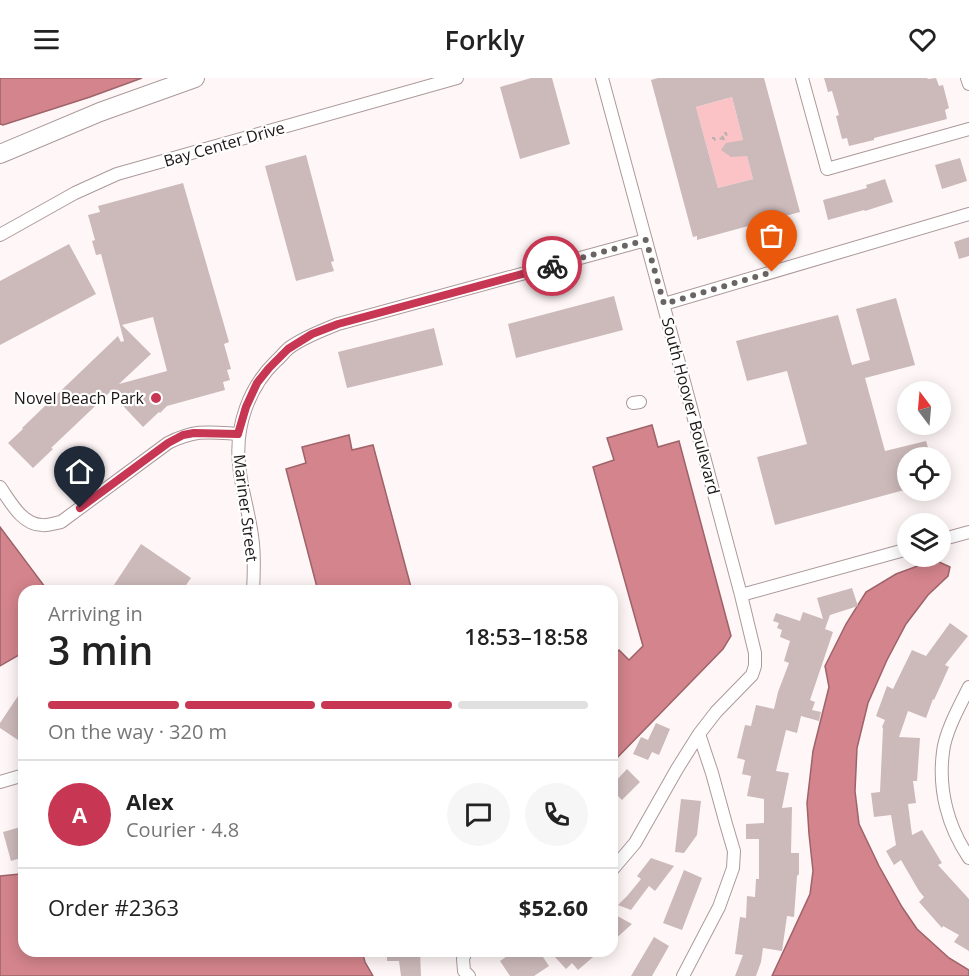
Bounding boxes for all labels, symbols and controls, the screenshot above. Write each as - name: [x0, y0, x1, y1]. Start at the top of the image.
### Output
- text: Forkly: [445, 21, 524, 58]
- icon: menu: [30, 23, 63, 56]
- icon: heart: [906, 23, 939, 56]
- street label: Bay Center Drive: [161, 116, 287, 172]
- pin: [746, 210, 797, 272]
- icon: bag: [755, 219, 788, 252]
- courier: [522, 236, 582, 296]
- icon: bike: [536, 250, 569, 283]
- street label: South Hoover Boulevard: [657, 315, 725, 497]
- north arrow: [897, 381, 951, 435]
- map controls: [897, 381, 951, 567]
- place label: Novel Beach Park: [14, 387, 145, 409]
- marker: Novel Beach Park: [149, 391, 163, 405]
- pin: [54, 446, 105, 508]
- button: locate: [897, 447, 951, 501]
- street label: Mariner Street: [228, 453, 264, 563]
- icon: home: [63, 455, 96, 488]
- button: layers: [897, 513, 951, 567]
- text: Arriving in: [48, 600, 143, 627]
- text: 18:53–18:58: [464, 621, 588, 651]
- text: 3 min: [48, 623, 153, 676]
- text: On the way · 320 m: [48, 718, 227, 745]
- button: chat: [447, 783, 510, 846]
- button: phone: [525, 783, 588, 846]
- text: Alex: [126, 786, 174, 816]
- text: A: [72, 799, 87, 829]
- text: Courier · 4.8: [126, 816, 239, 843]
- text: Order #2363: [48, 892, 179, 922]
- text: $52.60: [519, 892, 588, 922]

